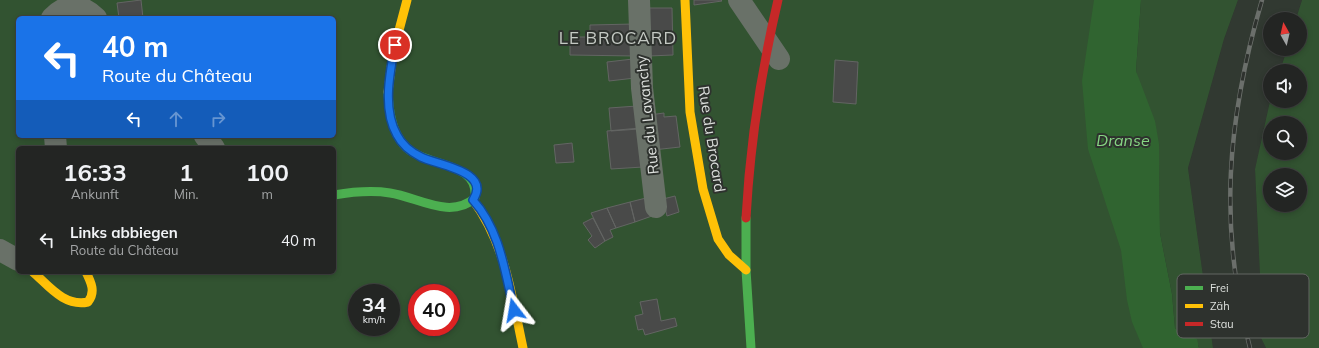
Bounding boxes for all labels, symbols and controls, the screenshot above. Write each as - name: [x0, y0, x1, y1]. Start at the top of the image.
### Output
- north arrow: [1263, 12, 1307, 56]
- map controls: [1263, 12, 1307, 212]
- district label: LE BROCARD: [559, 27, 677, 48]
- pin: [378, 28, 412, 62]
- text: 40 m: [102, 29, 168, 64]
- icon: left: [36, 32, 88, 84]
- icon: arrive: [384, 34, 406, 56]
- street label: Rue du Lavanchy: [631, 55, 663, 175]
- text: Route du Château: [102, 64, 252, 87]
- button: sound: [1263, 64, 1307, 108]
- street label: Rue du Brocard: [694, 84, 730, 194]
- icon: left: [123, 108, 145, 130]
- icon: ahead: [165, 108, 187, 130]
- icon: right: [207, 108, 229, 130]
- button: search: [1263, 116, 1307, 160]
- water label: Dranse: [1096, 130, 1150, 150]
- text: 16:33: [63, 157, 127, 187]
- text: 1: [179, 157, 193, 187]
- text: 100: [246, 157, 289, 187]
- button: layers: [1263, 168, 1307, 212]
- text: Ankunft: [71, 186, 119, 202]
- text: Min.: [174, 186, 199, 202]
- text: m: [262, 186, 273, 202]
- text: Links abbiegen: [70, 223, 178, 242]
- icon: left: [36, 229, 58, 251]
- text: 40 m: [281, 231, 316, 250]
- text: Route du Château: [70, 242, 179, 258]
- legend: [1177, 274, 1309, 338]
- text: Frei: [1210, 281, 1229, 295]
- speed limit sign: 40: [408, 284, 460, 336]
- position arrow: [493, 289, 535, 331]
- text: 34: [362, 292, 386, 317]
- text: Zäh: [1210, 299, 1230, 313]
- text: km/h: [363, 313, 385, 326]
- text: Stau: [1210, 317, 1234, 331]

